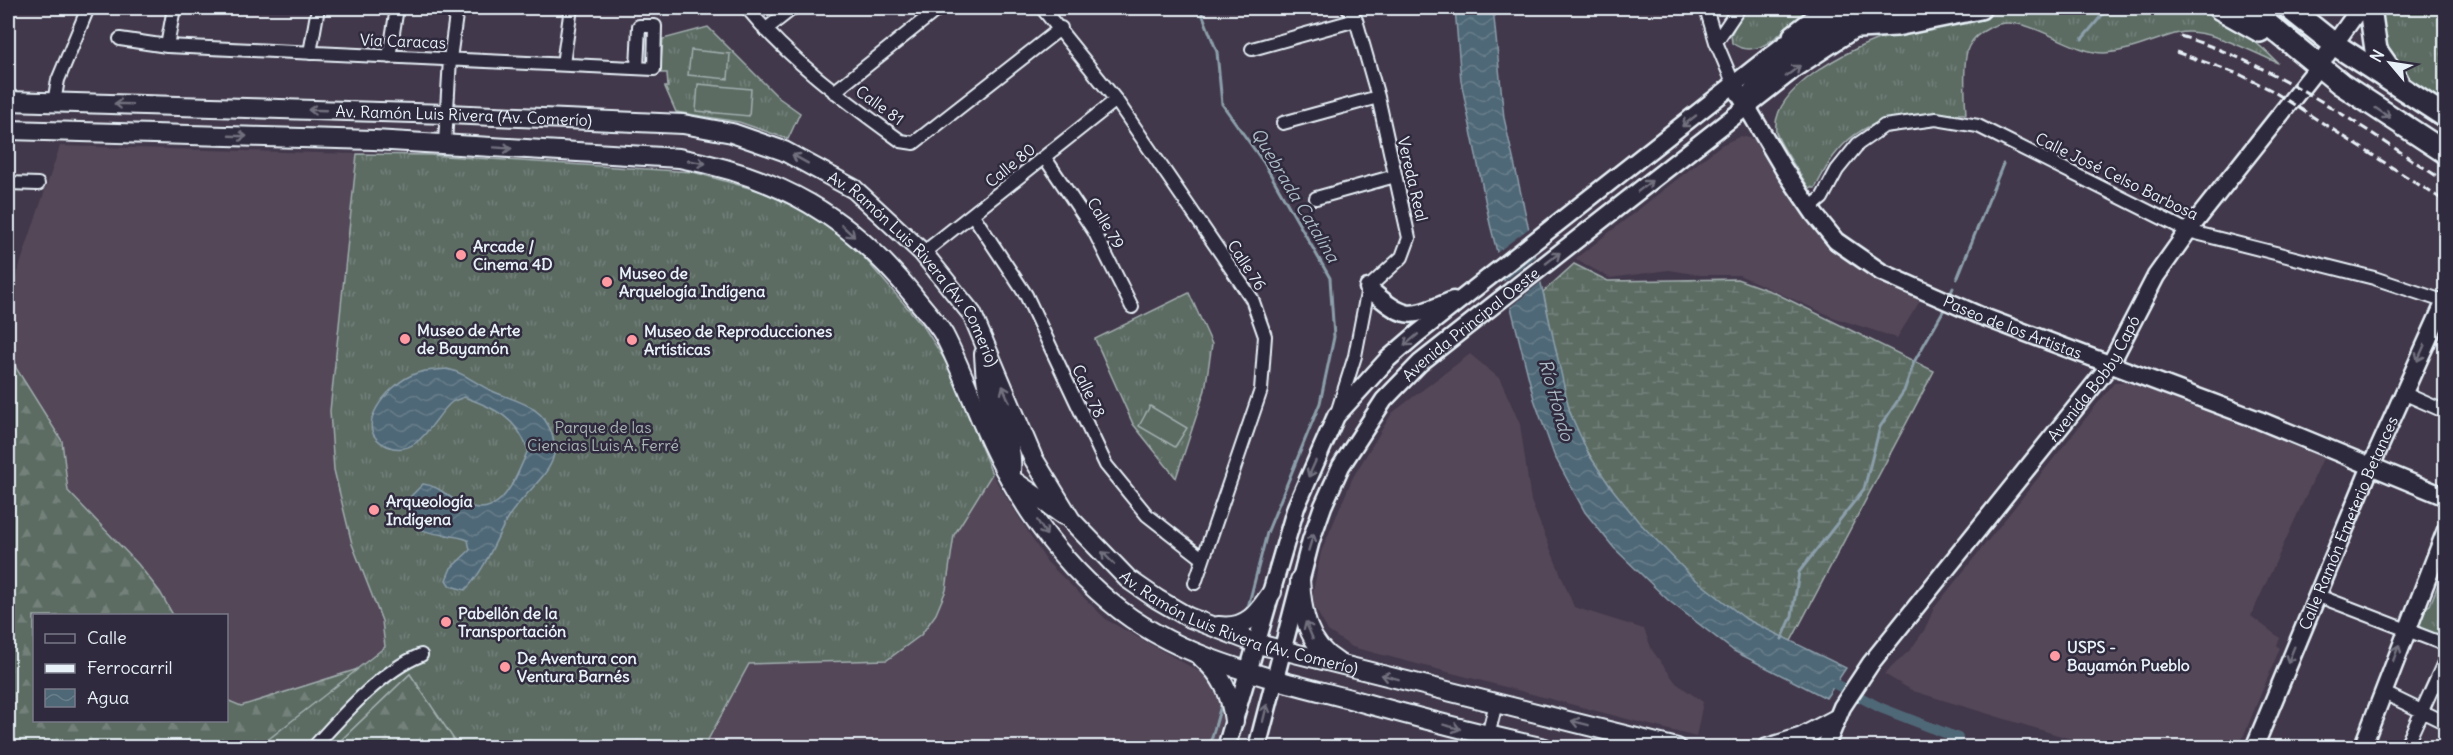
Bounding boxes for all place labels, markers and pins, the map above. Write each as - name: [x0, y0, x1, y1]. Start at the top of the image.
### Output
- place label: Arcade / Cinema 4D: [473, 236, 553, 274]
- marker: Arcade / Cinema 4D: [454, 248, 468, 262]
- place label: Museo de Arquelogía Indígena: [619, 263, 765, 302]
- marker: Museo de Arquelogía Indígena: [600, 275, 614, 289]
- place label: Museo de Arte de Bayamón: [417, 320, 521, 359]
- place label: Museo de Reproducciones Artísticas: [644, 321, 832, 359]
- marker: Museo de Arte de Bayamón: [398, 332, 412, 346]
- marker: Museo de Reproducciones Artísticas: [625, 333, 639, 347]
- place label: Arqueología Indígena: [386, 491, 473, 530]
- marker: Arqueología Indígena: [367, 503, 381, 517]
- place label: Pabellón de la Transportación: [458, 603, 566, 642]
- marker: Pabellón de la Transportación: [439, 615, 453, 629]
- place label: USPS - Bayamón Pueblo: [2067, 637, 2190, 676]
- place label: De Aventura con Ventura Barnés: [517, 648, 637, 686]
- marker: USPS - Bayamón Pueblo: [2048, 649, 2062, 663]
- marker: De Aventura con Ventura Barnés: [498, 660, 512, 674]

